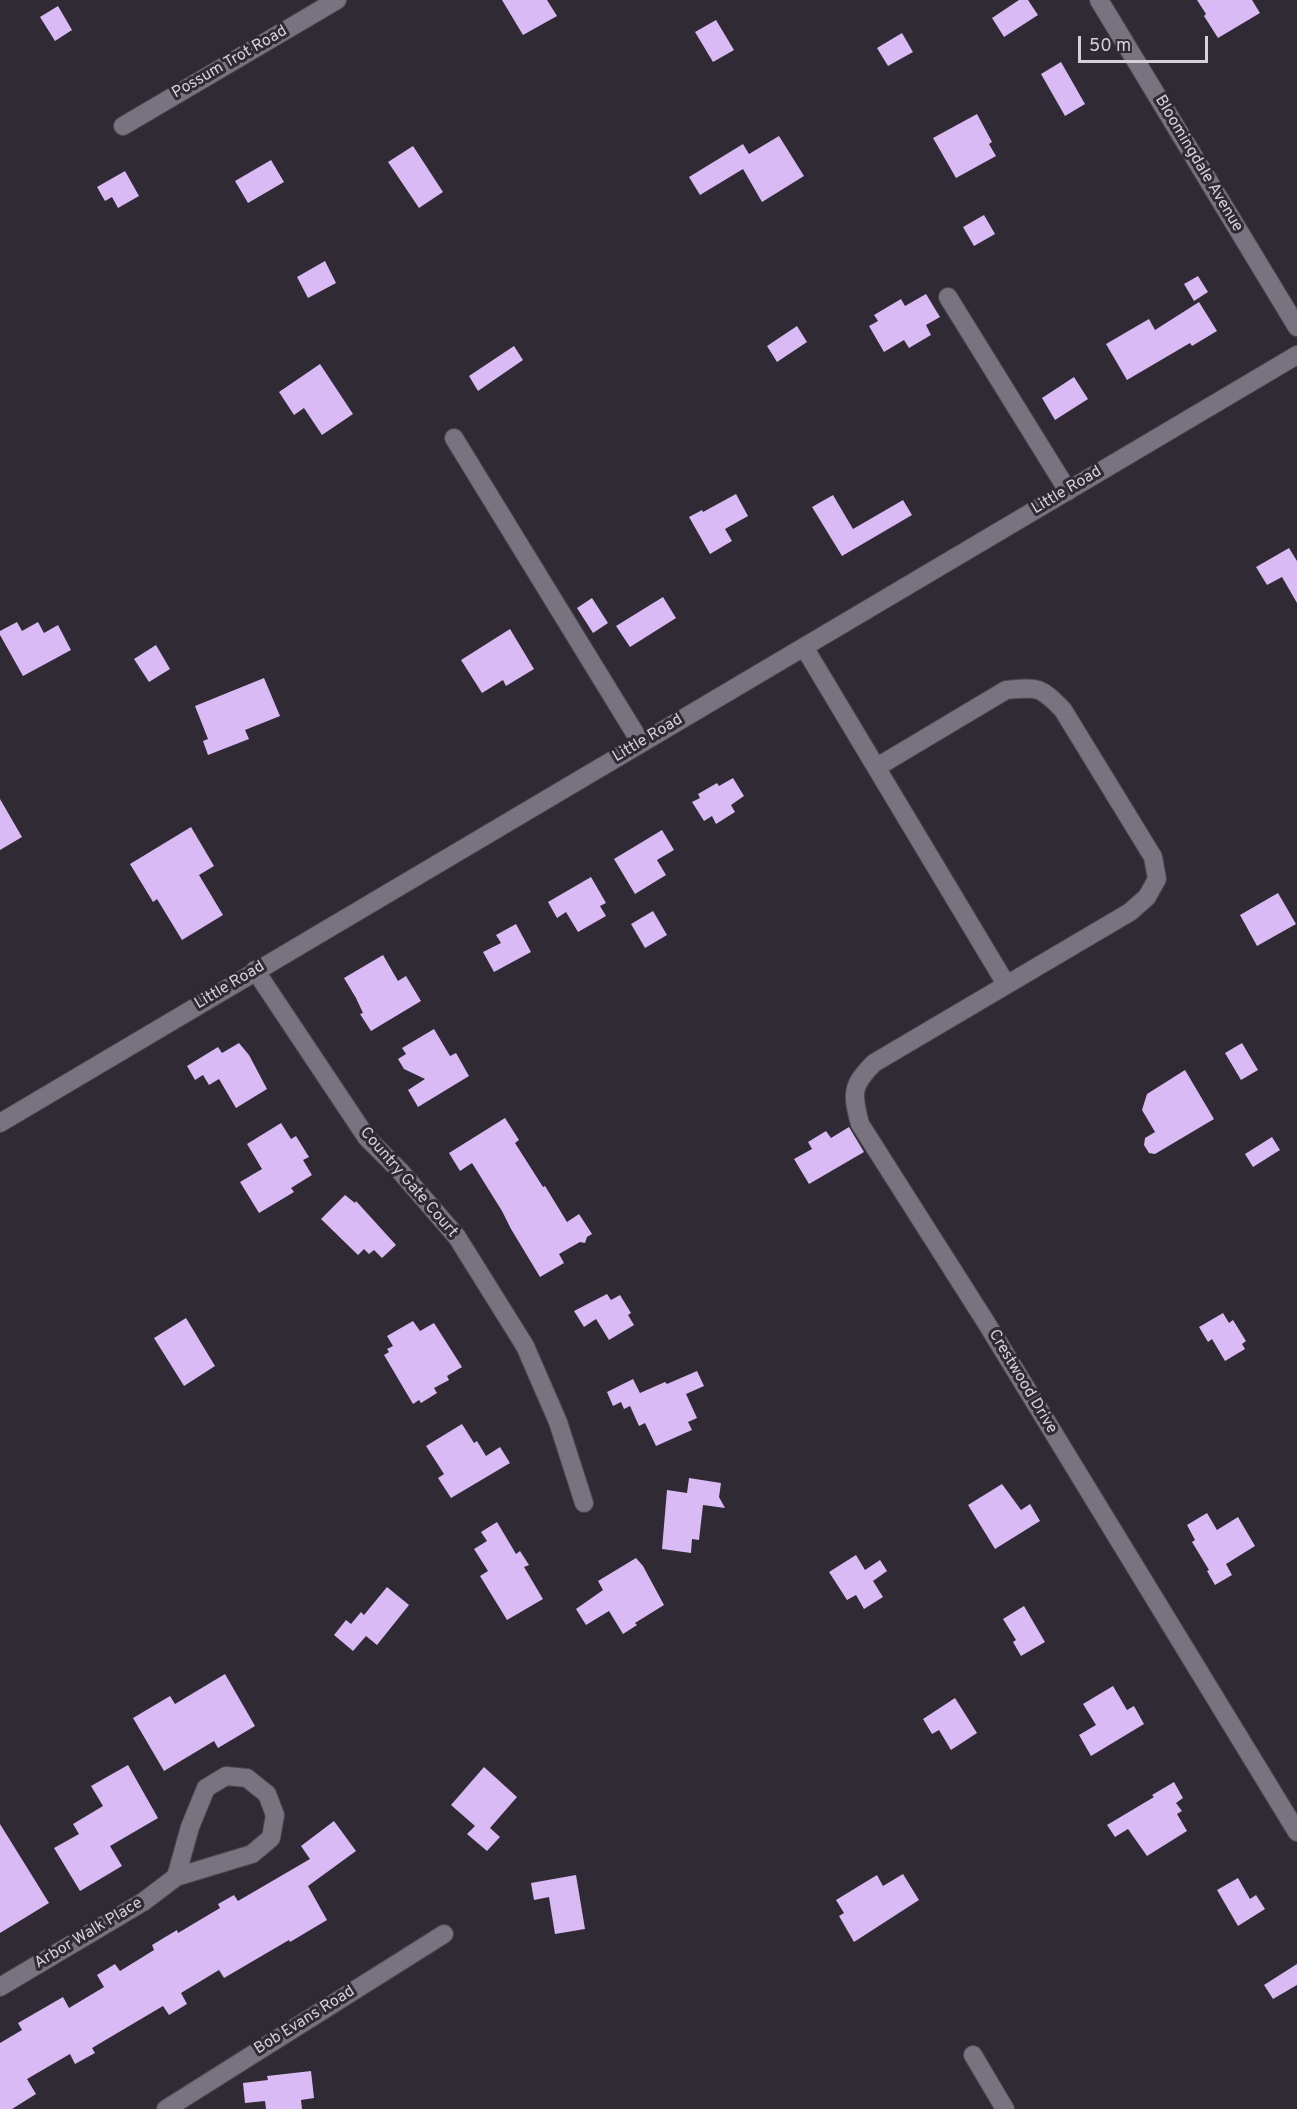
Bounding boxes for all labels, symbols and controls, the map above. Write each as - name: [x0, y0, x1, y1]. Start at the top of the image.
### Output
- street label: Possum Trot Road: [169, 22, 291, 104]
- scale bar: [1081, 24, 1212, 62]
- text: 50 m: [1089, 35, 1131, 58]
- street label: Bloomingdale Avenue: [1150, 92, 1246, 236]
- street label: Little Road: [1029, 463, 1105, 519]
- street label: Little Road: [610, 711, 686, 767]
- street label: Little Road: [192, 958, 268, 1014]
- street label: Country Gate Court: [355, 1124, 461, 1242]
- street label: Crestwood Drive: [983, 1326, 1061, 1438]
- street label: Arbor Walk Place: [31, 1894, 147, 1974]
- street label: Bob Evans Road: [251, 1982, 359, 2060]

